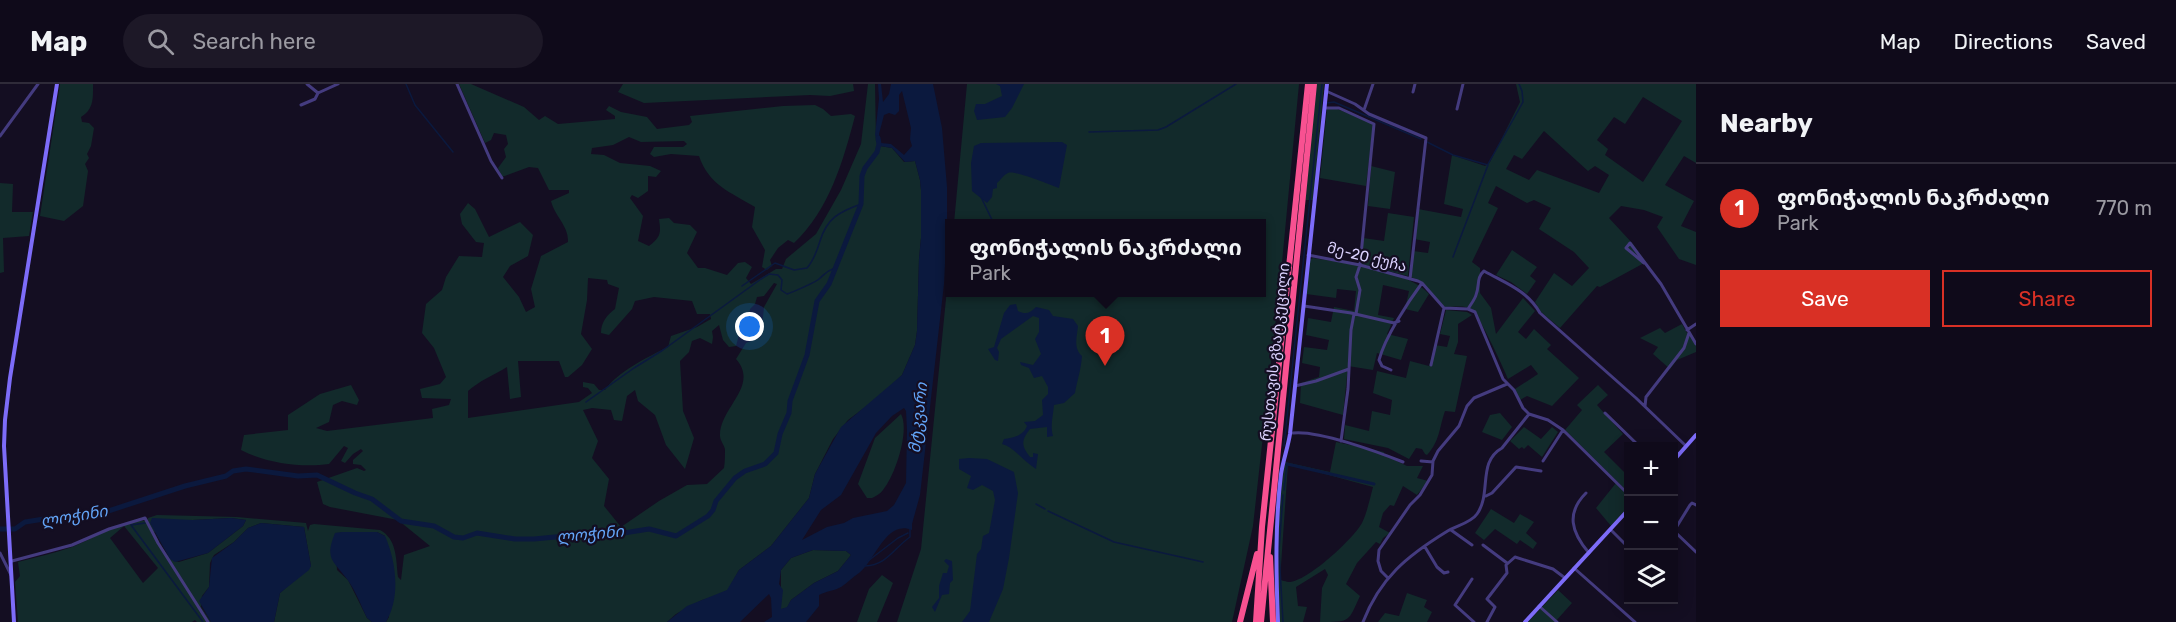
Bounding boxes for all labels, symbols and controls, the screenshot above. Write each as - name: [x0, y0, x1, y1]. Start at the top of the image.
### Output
- search box: [123, 14, 543, 68]
- text: Map: [30, 25, 87, 58]
- icon: search: [144, 25, 177, 58]
- text: Search here: [192, 28, 316, 55]
- text: Map: [1880, 29, 1921, 54]
- text: Directions: [1954, 29, 2053, 54]
- text: Saved: [2086, 29, 2146, 54]
- text: Nearby: [1720, 108, 1813, 139]
- text: ფონიჭალის ნაკრძალი: [1777, 184, 2049, 211]
- text: 1: [1735, 196, 1744, 220]
- text: 770 m: [2096, 196, 2152, 220]
- text: Park: [1777, 211, 1819, 235]
- popup: [945, 219, 1266, 297]
- text: ფონიჭალის ნაკრძალი: [969, 234, 1242, 261]
- street label: მე-20 ქუჩა: [1325, 238, 1409, 276]
- text: Park: [969, 261, 1011, 285]
- street label: რუსთავის გზატკეცილი: [1257, 262, 1293, 442]
- button: Save: [1720, 270, 1930, 327]
- button: Share: [1942, 270, 2152, 327]
- your location: [735, 312, 764, 341]
- pin: 1: [1086, 316, 1124, 366]
- water label: მტკვარი: [905, 381, 931, 454]
- map controls: [1624, 442, 1678, 604]
- button: +: [1624, 442, 1678, 496]
- button: −: [1624, 496, 1678, 550]
- water label: ლოჭინი: [39, 501, 110, 531]
- water label: ლოჭინი: [556, 522, 625, 546]
- button: layers: [1624, 550, 1678, 604]

